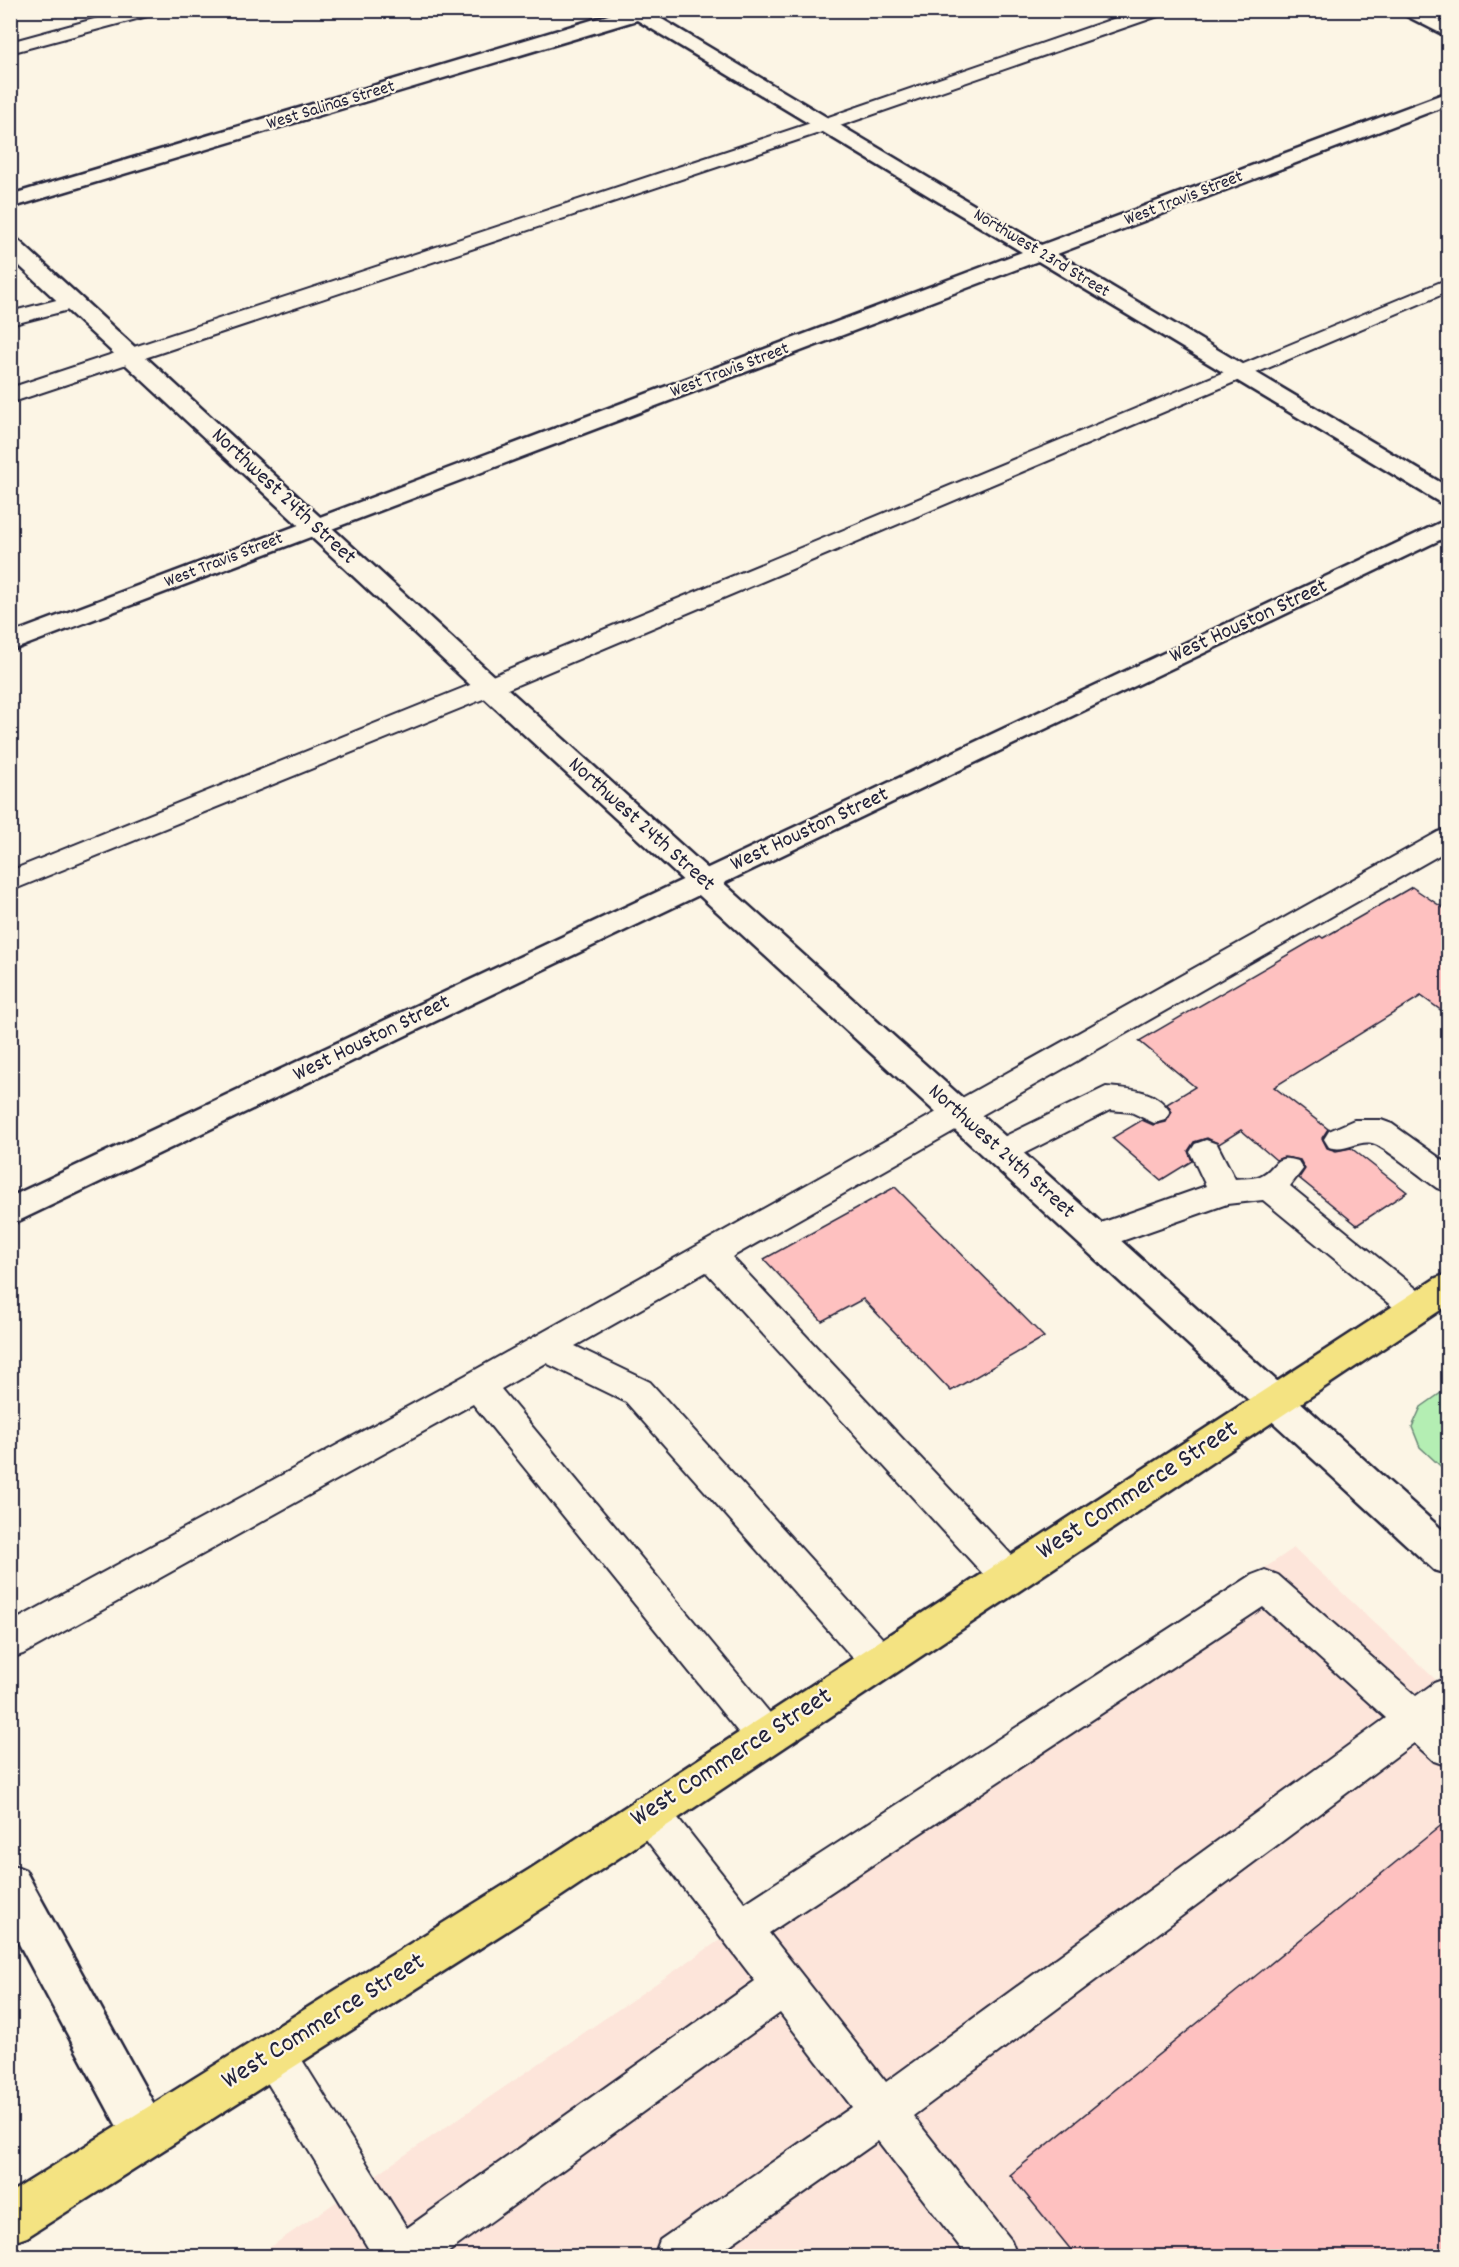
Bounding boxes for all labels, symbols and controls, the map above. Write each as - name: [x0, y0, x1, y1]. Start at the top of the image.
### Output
- street label: West Salinas Street: [264, 75, 398, 137]
- street label: West Travis Street: [1121, 165, 1247, 233]
- street label: Northwest 23rd Street: [968, 203, 1114, 305]
- street label: West Travis Street: [667, 337, 793, 405]
- street label: Northwest 24th Street: [203, 421, 363, 573]
- street label: West Travis Street: [161, 527, 287, 595]
- street label: West Houston Street: [1165, 572, 1333, 672]
- street label: Northwest 24th Street: [561, 750, 721, 900]
- street label: West Houston Street: [726, 780, 894, 880]
- street label: West Houston Street: [288, 988, 456, 1090]
- street label: Northwest 24th Street: [921, 1077, 1081, 1227]
- street label: West Commerce Street: [1029, 1411, 1247, 1571]
- street label: West Commerce Street: [623, 1678, 841, 1838]
- street label: West Commerce Street: [215, 1944, 433, 2100]

